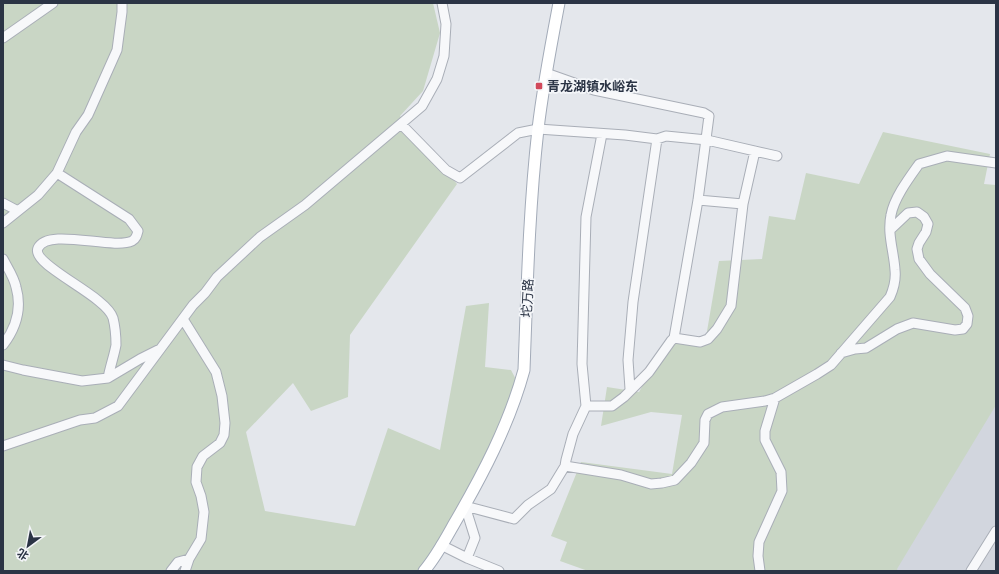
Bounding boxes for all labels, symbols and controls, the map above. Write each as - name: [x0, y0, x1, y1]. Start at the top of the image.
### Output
- place label: 青龙湖镇水峪东: [547, 77, 638, 95]
- marker: 青龙湖镇水峪东: [534, 81, 544, 91]
- street label: 坨万路: [517, 278, 537, 318]
- north arrow: [8, 526, 48, 566]
- text: 北: [14, 546, 31, 564]

